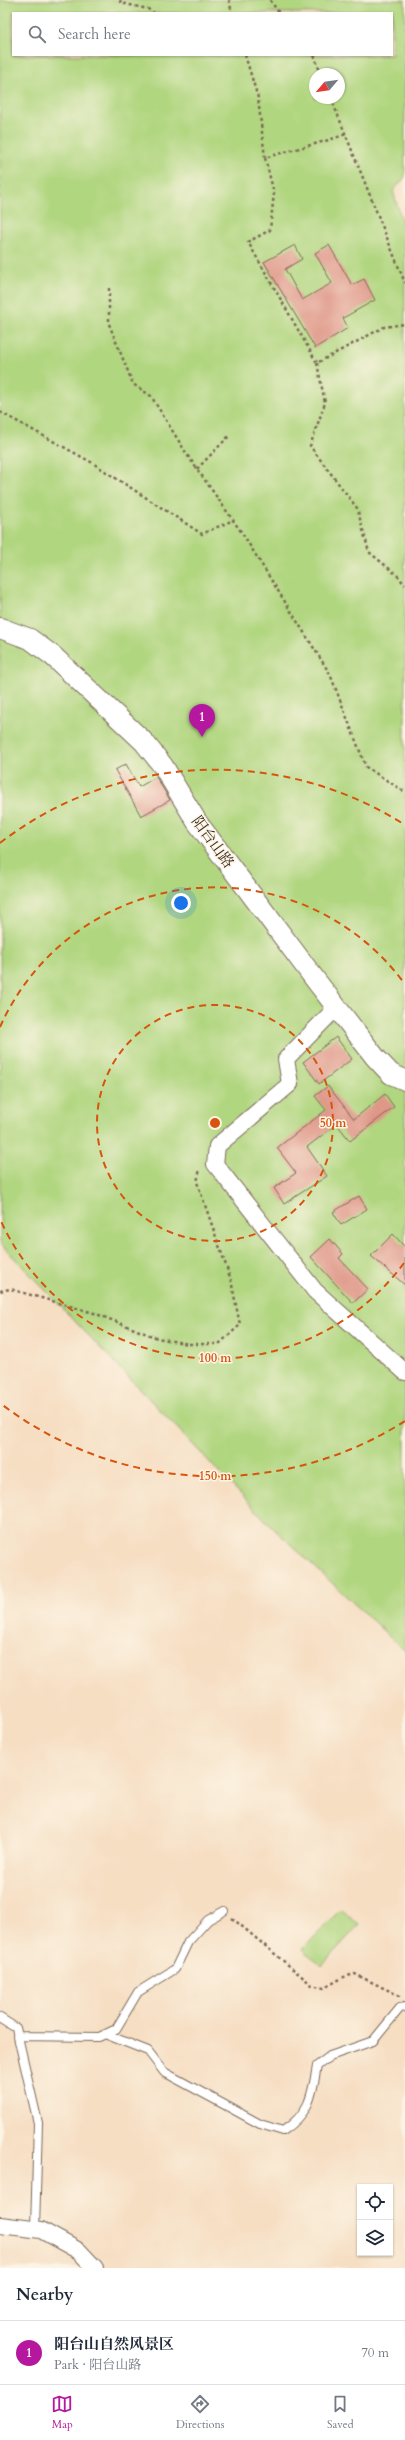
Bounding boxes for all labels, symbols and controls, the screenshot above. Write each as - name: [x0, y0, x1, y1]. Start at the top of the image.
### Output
- search box: [12, 12, 393, 56]
- icon: search: [26, 23, 48, 45]
- text: Search here: [58, 24, 131, 44]
- north arrow: [309, 68, 345, 104]
- pin: 1: [189, 704, 215, 737]
- street label: 阳台山路: [187, 812, 239, 872]
- your location: [171, 893, 191, 913]
- text: 50 m: [320, 1115, 347, 1131]
- centre of rings: [208, 1116, 222, 1130]
- text: 100 m: [199, 1350, 232, 1366]
- text: 150 m: [199, 1468, 232, 1484]
- map controls: [357, 2184, 393, 2256]
- button: locate: [357, 2184, 393, 2220]
- button: layers: [357, 2220, 393, 2256]
- text: Nearby: [16, 2283, 73, 2306]
- text: 阳台山自然风景区: [54, 2334, 174, 2354]
- text: 1: [26, 2344, 32, 2362]
- text: 70 m: [361, 2344, 389, 2362]
- text: Park · 阳台山路: [54, 2356, 141, 2374]
- tab: Map: [51, 2393, 73, 2432]
- tab: Directions: [176, 2393, 224, 2432]
- tab: Saved: [327, 2393, 354, 2432]

